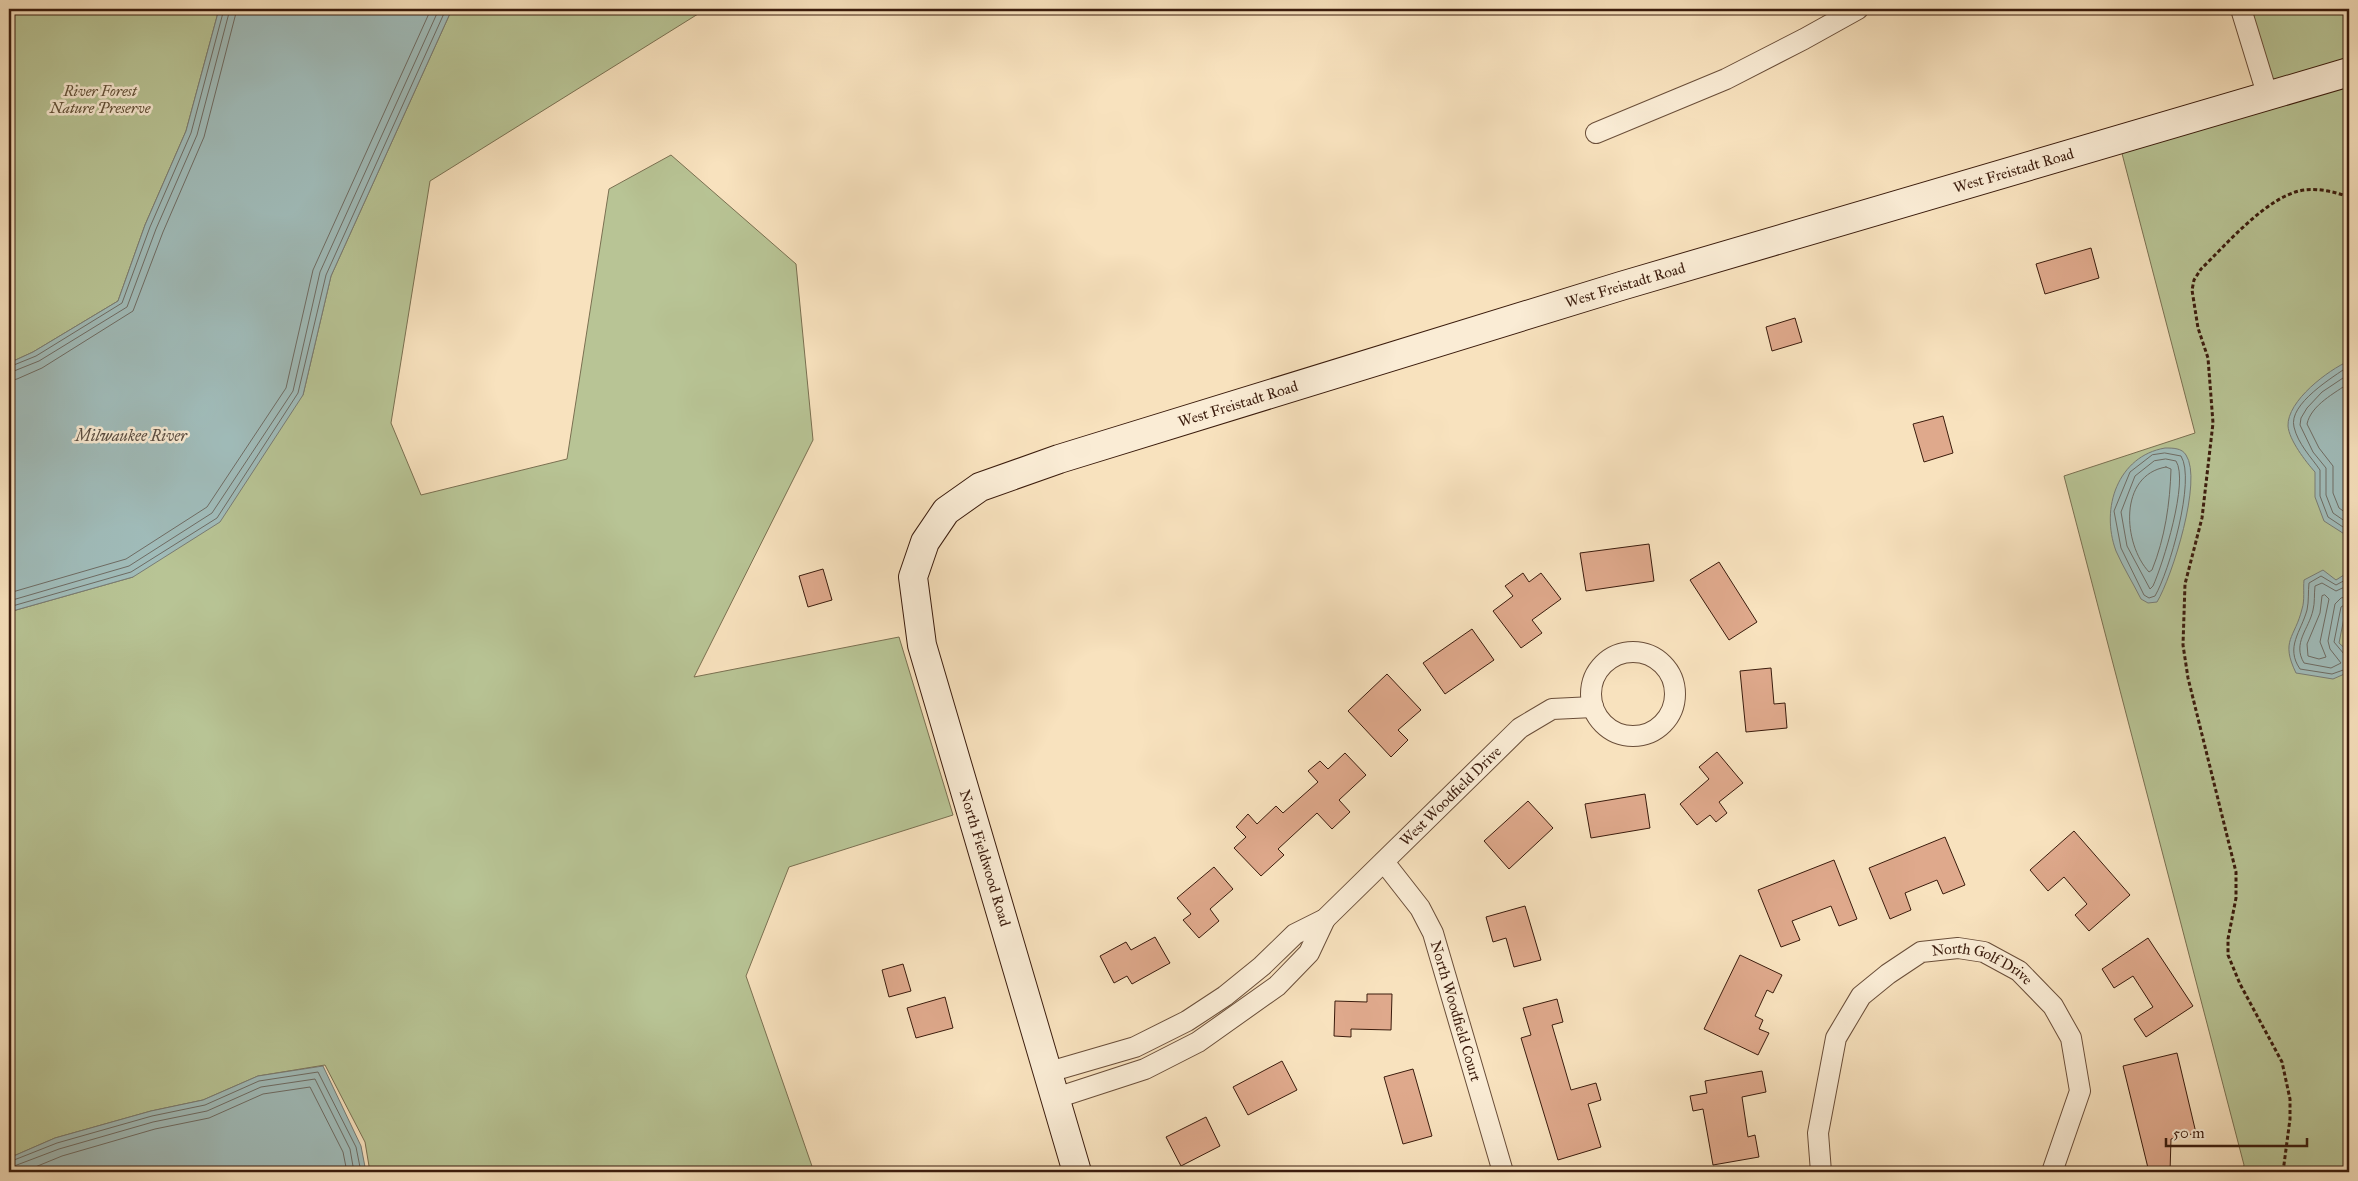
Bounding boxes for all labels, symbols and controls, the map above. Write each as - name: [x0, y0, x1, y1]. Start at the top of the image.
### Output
- park label: River Forest Nature Preserve: [49, 82, 151, 117]
- street label: West Freistadt Road: [1951, 144, 2076, 197]
- street label: West Freistadt Road: [1563, 258, 1688, 312]
- street label: West Freistadt Road: [1176, 377, 1301, 431]
- water label: Milwaukee River: [73, 426, 188, 445]
- street label: West Woodfield Drive: [1396, 742, 1505, 850]
- street label: North Fieldwood Road: [956, 787, 1014, 929]
- street label: North Woodfield Court: [1427, 939, 1485, 1084]
- street label: North Golf Drive: [1931, 939, 2036, 988]
- scale bar: [2166, 1116, 2307, 1148]
- text: 50 m: [2173, 1124, 2205, 1142]

